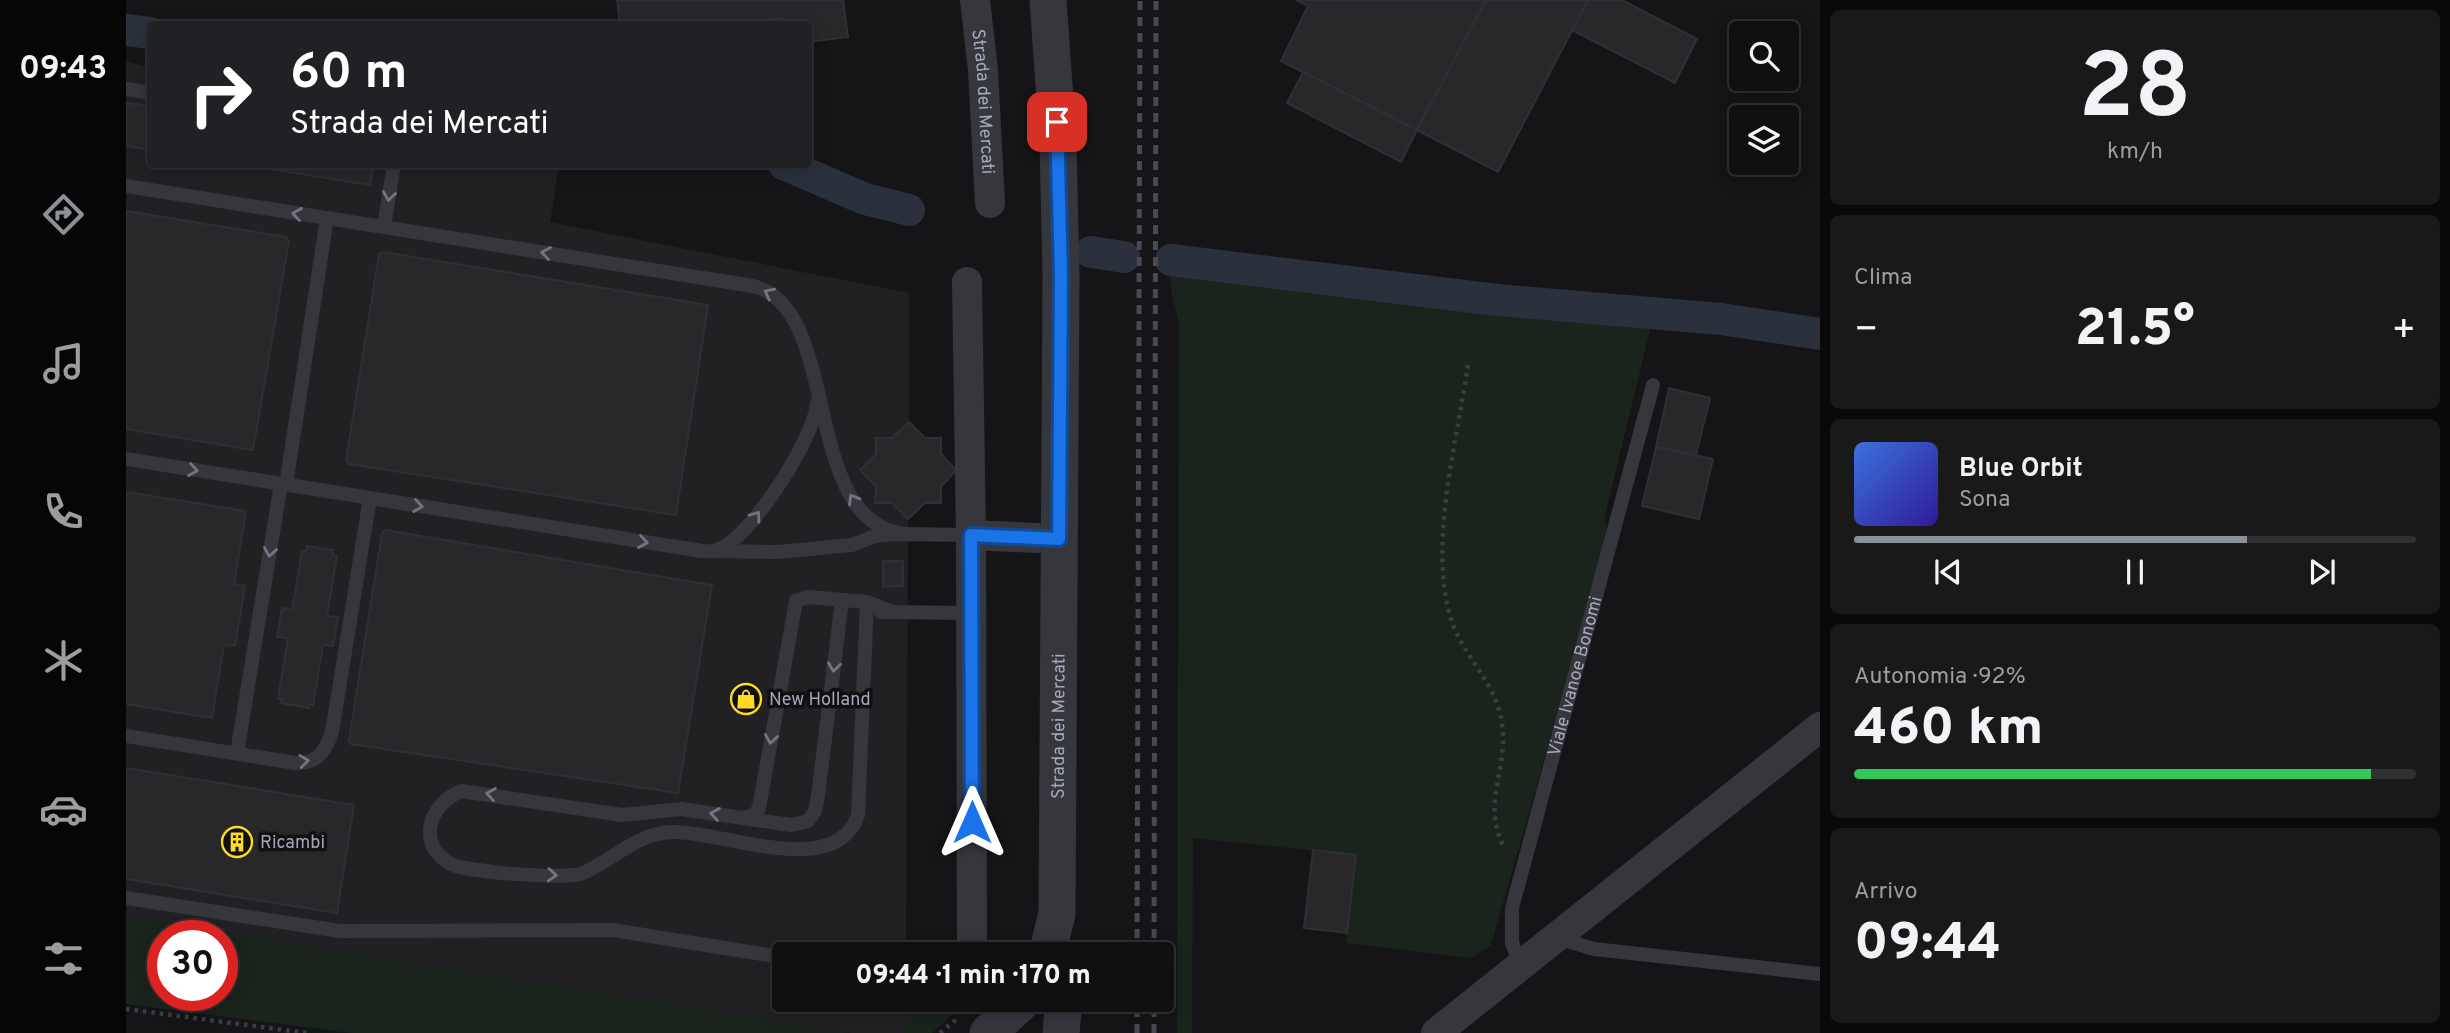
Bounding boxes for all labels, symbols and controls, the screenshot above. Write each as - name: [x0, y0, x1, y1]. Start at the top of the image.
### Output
- map controls: [1729, 21, 1799, 175]
- button: search: [1729, 21, 1799, 91]
- street label: Strada dei Mercati: [965, 28, 998, 175]
- text: 28: [2079, 35, 2191, 150]
- text: 60 m: [290, 44, 408, 106]
- icon: right: [175, 49, 266, 140]
- text: 09:43: [19, 50, 107, 90]
- pin: [1027, 92, 1087, 152]
- icon: arrive: [1038, 103, 1076, 141]
- text: Strada dei Mercati: [290, 105, 549, 145]
- button: layers: [1729, 105, 1799, 175]
- text: km/h: [2107, 138, 2163, 167]
- icon: directions: [39, 190, 88, 239]
- one-way arrow: [382, 190, 397, 202]
- one-way arrow: [291, 206, 303, 221]
- one-way arrow: [540, 246, 552, 261]
- text: Clima: [1854, 264, 1912, 293]
- one-way arrow: [764, 288, 777, 302]
- text: 21.5°: [2075, 298, 2195, 364]
- text: −: [1854, 307, 1879, 356]
- text: +: [2391, 307, 2416, 356]
- icon: music: [39, 339, 88, 388]
- text: Blue Orbit: [1959, 453, 2083, 486]
- one-way arrow: [188, 462, 199, 477]
- text: Sona: [1959, 486, 2010, 515]
- icon: phone: [39, 487, 88, 536]
- one-way arrow: [849, 494, 862, 507]
- one-way arrow: [412, 498, 424, 513]
- one-way arrow: [747, 511, 760, 524]
- one-way arrow: [637, 534, 649, 549]
- one-way arrow: [263, 546, 278, 557]
- icon: previous: [1929, 553, 1967, 591]
- icon: pause: [2116, 553, 2154, 591]
- icon: next: [2303, 553, 2341, 591]
- street label: Viale Ivanoe Bonomi: [1543, 594, 1609, 759]
- icon: climate: [39, 636, 88, 685]
- street label: Strada dei Mercati: [1048, 653, 1072, 799]
- one-way arrow: [827, 661, 842, 673]
- text: Autonomia · 92%: [1854, 663, 2026, 692]
- shop icon: New Holland: [729, 682, 763, 716]
- place label: New Holland: [769, 689, 871, 712]
- text: 460 km: [1854, 697, 2043, 763]
- one-way arrow: [764, 733, 779, 745]
- one-way arrow: [299, 753, 310, 768]
- icon: car: [39, 785, 88, 834]
- position arrow: [935, 785, 1009, 859]
- one-way arrow: [485, 787, 497, 802]
- one-way arrow: [709, 807, 721, 822]
- building icon: Ricambi: [220, 825, 254, 859]
- place label: Ricambi: [260, 832, 325, 855]
- one-way arrow: [547, 868, 558, 883]
- text: Arrivo: [1854, 878, 1918, 907]
- text: 09:44: [1854, 912, 2001, 978]
- speed limit sign: 30: [147, 920, 238, 1011]
- icon: filters: [39, 934, 88, 983]
- text: 09:44 · 1 min · 170 m: [855, 960, 1091, 993]

